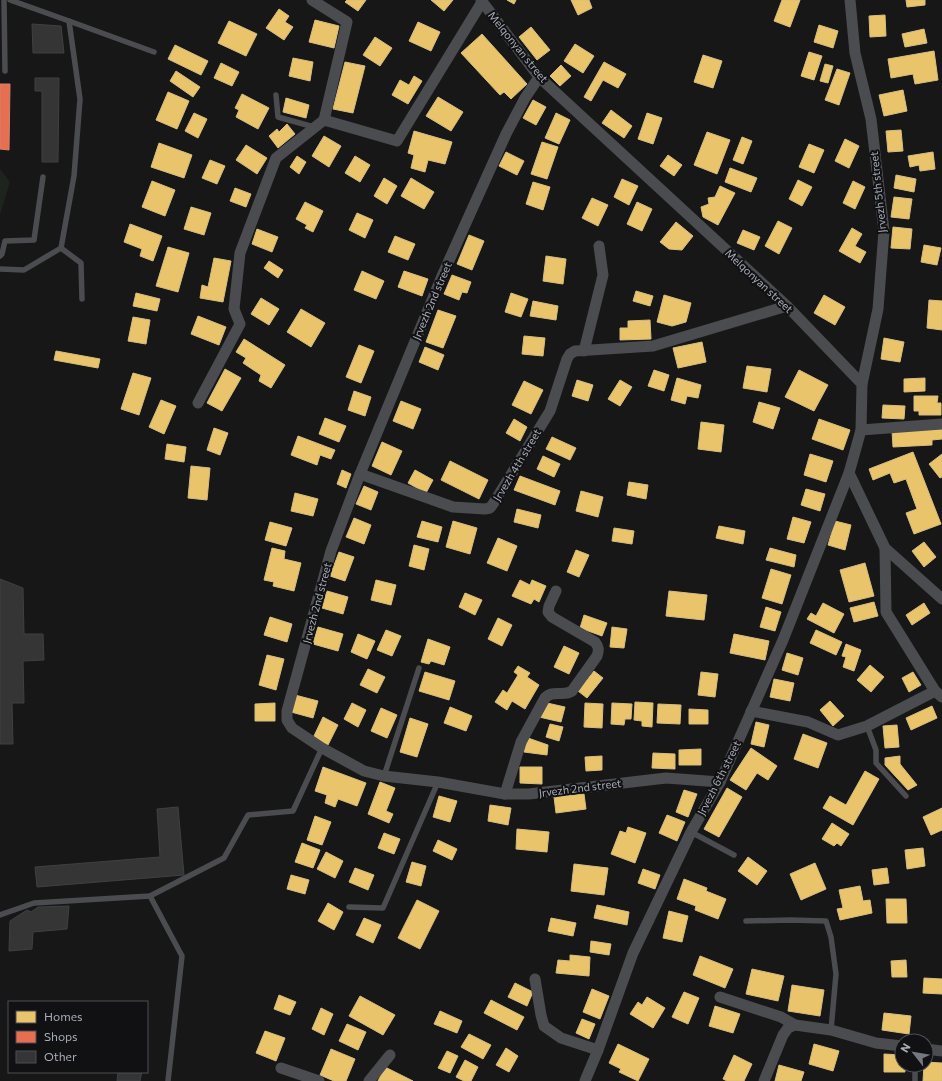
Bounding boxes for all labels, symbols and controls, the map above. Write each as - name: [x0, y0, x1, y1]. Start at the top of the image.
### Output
- street label: Melqonyan street: [486, 8, 551, 85]
- street label: Jrvezh 5th street: [867, 150, 889, 233]
- street label: Melqonyan street: [723, 246, 796, 316]
- street label: Jrvezh 2nd street: [409, 259, 455, 342]
- street label: Jrvezh 4th street: [490, 426, 544, 504]
- street label: Jrvezh 2nd street: [299, 560, 335, 645]
- street label: Jrvezh 6th street: [694, 738, 744, 818]
- street label: Jrvezh 2nd street: [538, 776, 623, 800]
- legend: [8, 1001, 148, 1073]
- text: Homes: [44, 1009, 82, 1023]
- text: Shops: [44, 1029, 78, 1043]
- north arrow: [894, 1033, 934, 1073]
- text: N: [897, 1041, 913, 1054]
- text: Other: [44, 1049, 77, 1063]

